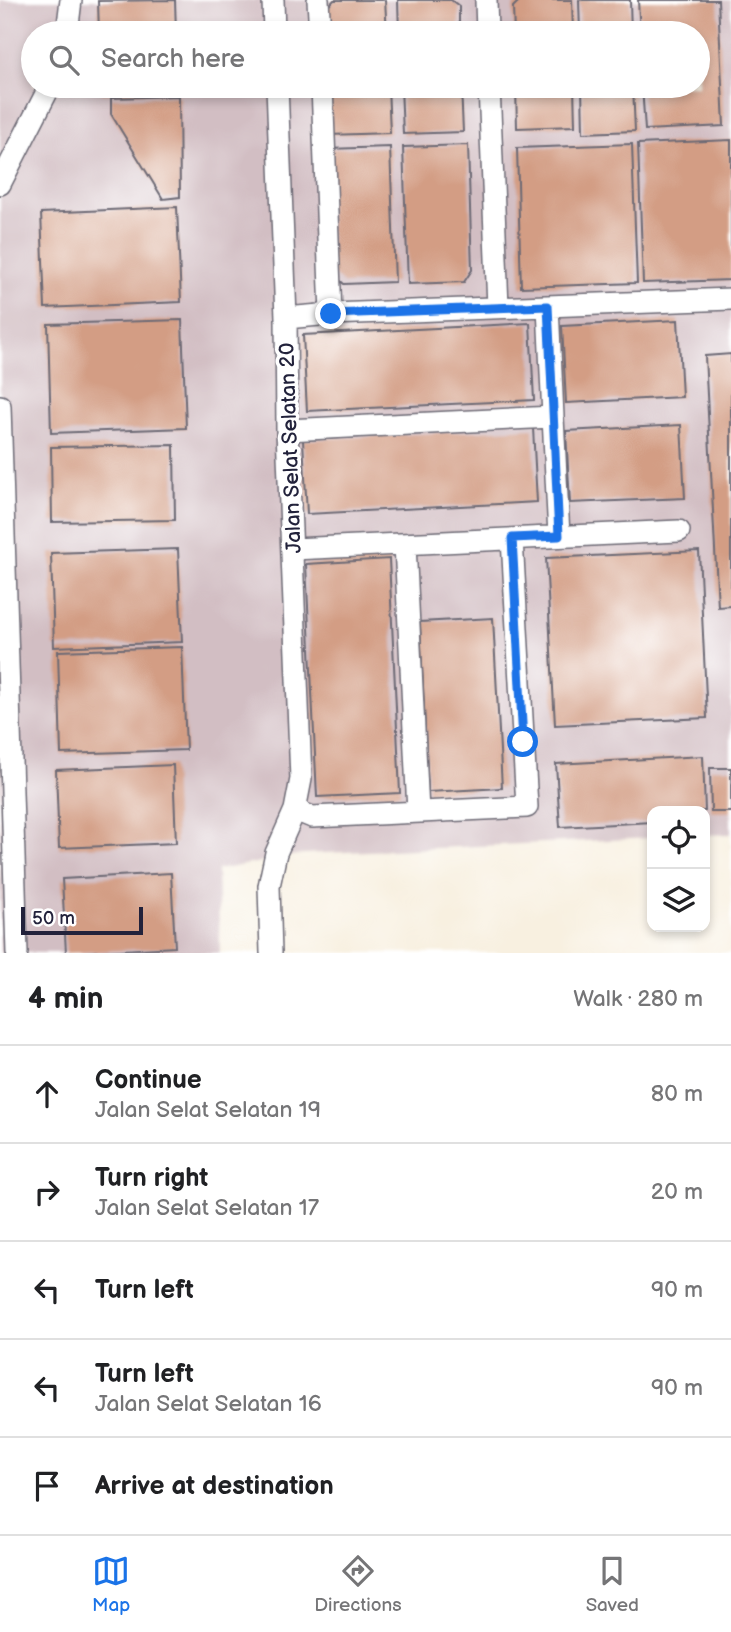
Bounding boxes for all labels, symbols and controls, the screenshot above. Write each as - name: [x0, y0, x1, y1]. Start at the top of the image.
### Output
- search box: [21, 21, 710, 98]
- icon: search: [45, 41, 83, 79]
- text: Search here: [101, 44, 245, 75]
- route end: [315, 298, 346, 329]
- street label: Jalan Selat Selatan 20: [274, 342, 307, 554]
- route start: [507, 726, 538, 757]
- map controls: [647, 806, 710, 932]
- button: locate: [647, 806, 710, 869]
- button: layers: [647, 869, 710, 932]
- scale bar: [21, 904, 144, 936]
- text: 50 m: [32, 907, 75, 930]
- text: 4 min: [28, 981, 103, 1017]
- text: Walk · 280 m: [573, 985, 703, 1013]
- text: Continue: [95, 1065, 202, 1096]
- icon: ahead: [28, 1075, 66, 1113]
- text: 80 m: [651, 1080, 703, 1108]
- text: Jalan Selat Selatan 19: [95, 1096, 321, 1124]
- text: Turn right: [95, 1163, 208, 1194]
- icon: right: [28, 1173, 66, 1211]
- text: 20 m: [651, 1178, 703, 1206]
- text: Jalan Selat Selatan 17: [95, 1194, 319, 1222]
- icon: left: [28, 1271, 66, 1309]
- text: Turn left: [95, 1275, 194, 1306]
- text: 90 m: [651, 1276, 703, 1304]
- text: Turn left: [95, 1359, 194, 1390]
- icon: left: [28, 1369, 66, 1407]
- text: 90 m: [651, 1374, 703, 1402]
- text: Jalan Selat Selatan 16: [95, 1390, 322, 1418]
- icon: arrive: [28, 1467, 66, 1505]
- text: Arrive at destination: [95, 1471, 334, 1502]
- tab: Map: [92, 1552, 130, 1617]
- tab: Directions: [314, 1552, 402, 1617]
- tab: Saved: [586, 1552, 639, 1617]

